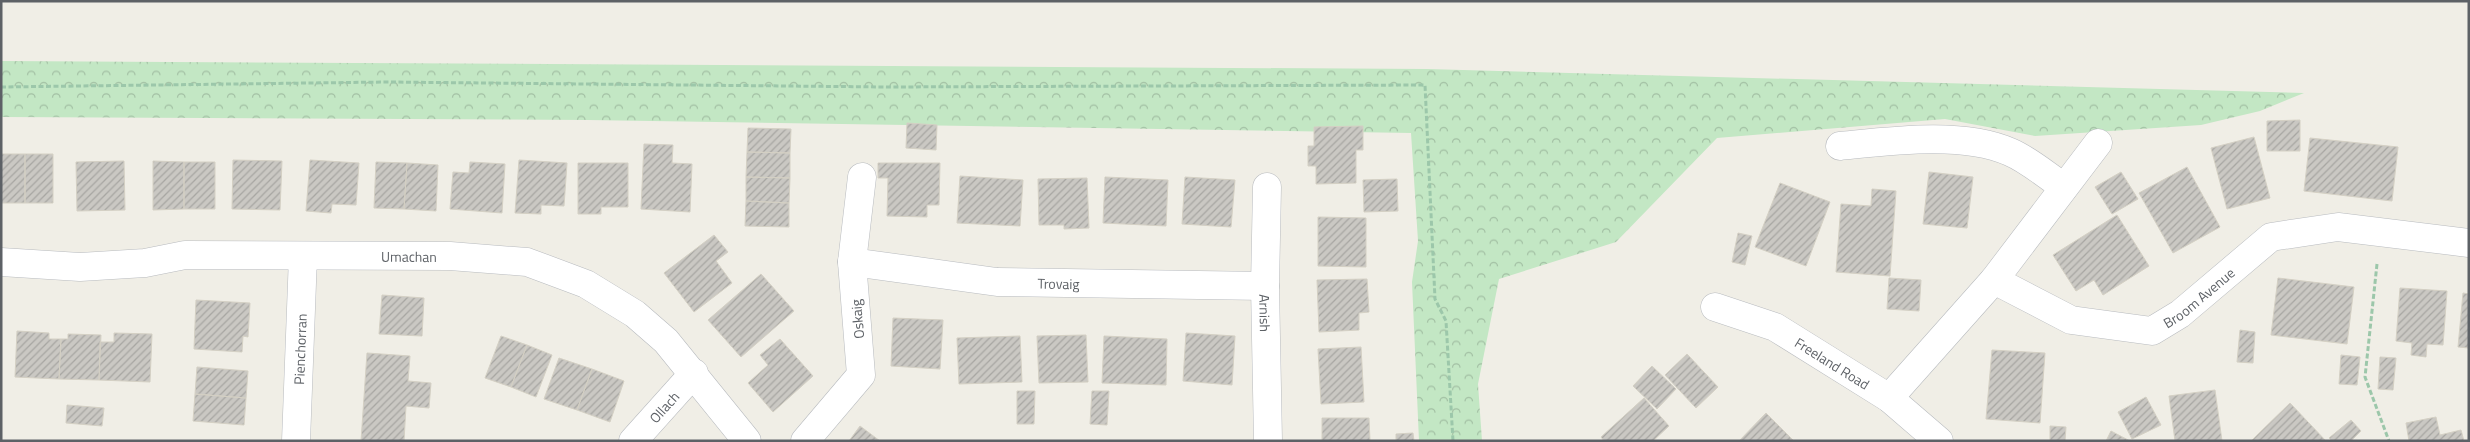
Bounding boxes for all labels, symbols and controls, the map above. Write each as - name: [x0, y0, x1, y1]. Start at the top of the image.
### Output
- street label: Umachan: [381, 245, 437, 266]
- street label: Broom Avenue: [2159, 262, 2239, 333]
- street label: Trovaig: [1037, 272, 1080, 294]
- street label: Arnish: [1255, 294, 1276, 332]
- street label: Oskaig: [845, 298, 869, 340]
- street label: Pienchorran: [288, 313, 311, 385]
- street label: Freeland Road: [1791, 332, 1874, 394]
- street label: Ollach: [644, 386, 684, 427]

